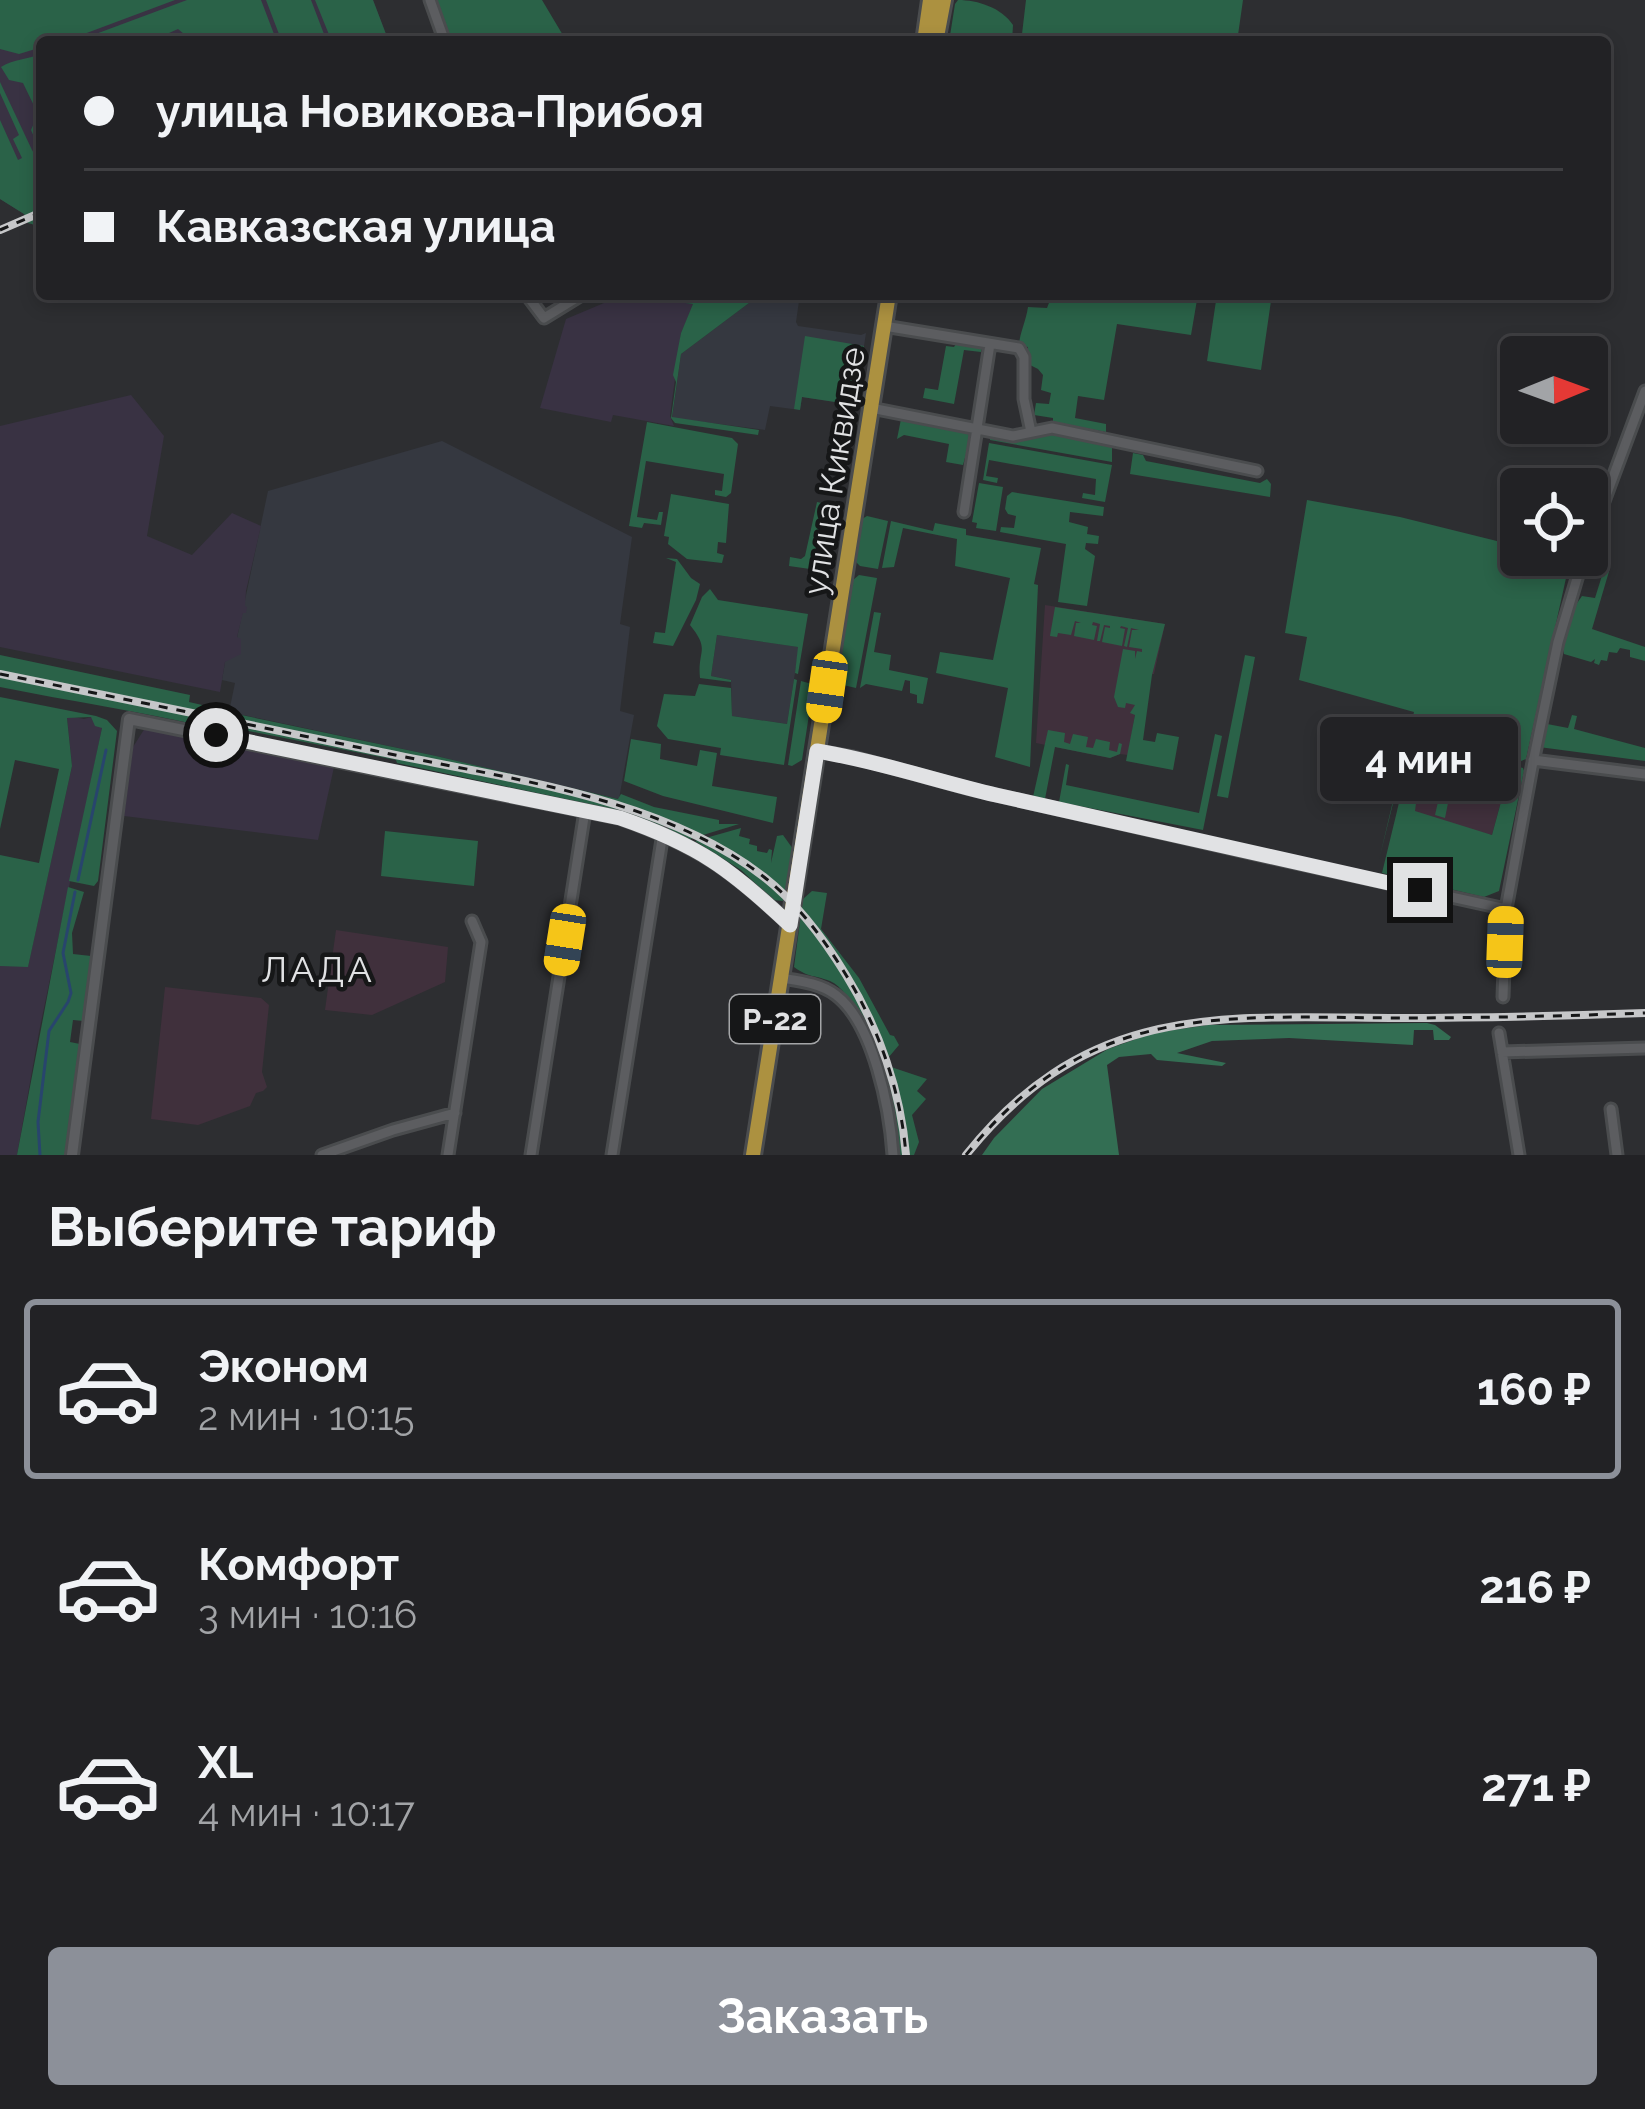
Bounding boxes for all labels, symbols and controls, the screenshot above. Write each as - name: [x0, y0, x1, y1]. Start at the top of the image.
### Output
- text: улица Новикова-Прибоя: [156, 85, 704, 138]
- text: Кавказская улица: [156, 200, 556, 253]
- north arrow: [1500, 336, 1608, 444]
- map controls: [1500, 336, 1608, 576]
- street label: улица Киквидзе: [795, 344, 873, 598]
- button: locate: [1500, 468, 1608, 576]
- car: [804, 649, 850, 725]
- route start: [189, 708, 243, 762]
- callout: 4 мин: [1321, 716, 1519, 800]
- text: 4 мин: [1365, 736, 1473, 782]
- route end: [1393, 863, 1447, 917]
- car: [542, 902, 588, 978]
- car: [1486, 905, 1524, 979]
- district label: ЛАДА: [261, 948, 375, 990]
- road number: Р-22: [730, 995, 820, 1043]
- text: Выберите тариф: [48, 1195, 496, 1259]
- icon: car: [54, 1335, 162, 1443]
- text: Эконом: [198, 1340, 369, 1393]
- text: 160 ₽: [1477, 1363, 1591, 1416]
- text: 2 мин · 10:15: [198, 1393, 415, 1439]
- icon: car: [54, 1533, 162, 1641]
- text: Комфорт: [198, 1538, 399, 1591]
- text: 216 ₽: [1479, 1561, 1591, 1614]
- text: 3 мин · 10:16: [198, 1591, 417, 1637]
- icon: car: [54, 1731, 162, 1839]
- text: XL: [198, 1736, 253, 1789]
- text: 271 ₽: [1481, 1759, 1591, 1812]
- text: 4 мин · 10:17: [198, 1789, 415, 1835]
- button: Заказать: [48, 1947, 1597, 2085]

